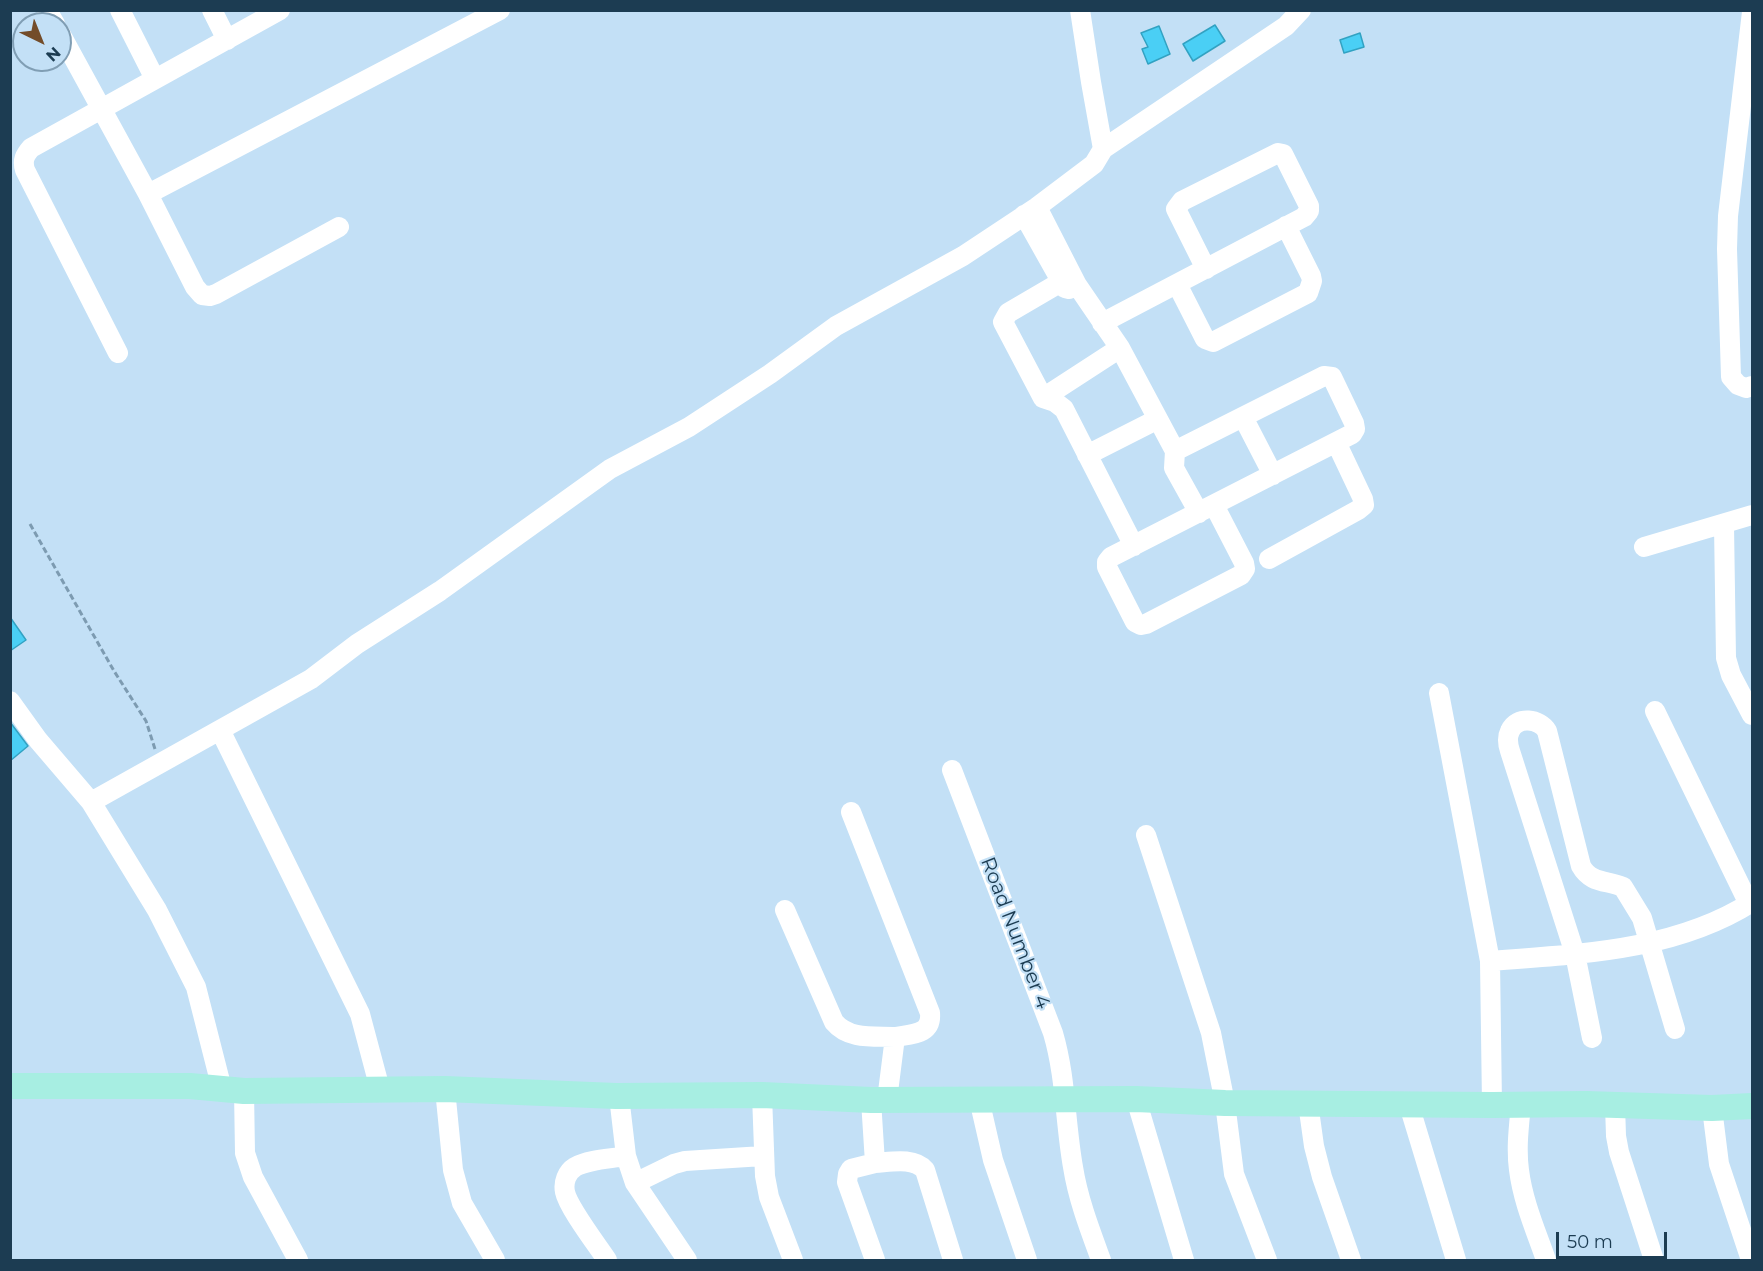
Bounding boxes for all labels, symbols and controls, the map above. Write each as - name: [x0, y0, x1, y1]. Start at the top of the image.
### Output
- north arrow: [12, 12, 72, 72]
- text: N: [42, 43, 64, 65]
- street label: Road Number 4: [975, 854, 1055, 1012]
- scale bar: [1559, 1220, 1670, 1258]
- text: 50 m: [1567, 1231, 1613, 1253]

